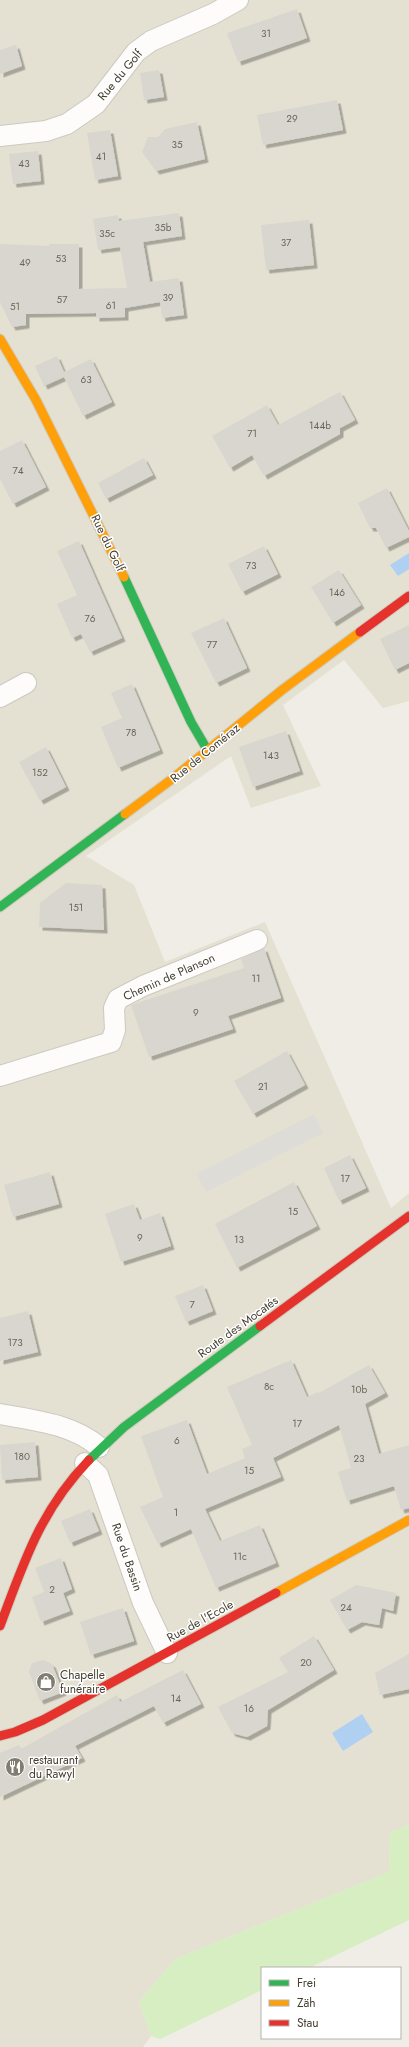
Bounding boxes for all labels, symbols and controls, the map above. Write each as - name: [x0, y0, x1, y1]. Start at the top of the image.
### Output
- house number: 31: [261, 26, 271, 41]
- street label: Rue du Golf: [93, 45, 147, 104]
- house number: 29: [286, 111, 298, 126]
- house number: 35: [171, 137, 183, 152]
- house number: 41: [96, 149, 106, 164]
- house number: 43: [18, 156, 30, 171]
- house number: 35b: [155, 220, 172, 235]
- house number: 35c: [99, 226, 115, 241]
- house number: 37: [281, 235, 292, 250]
- house number: 53: [55, 251, 67, 266]
- house number: 49: [19, 255, 31, 270]
- house number: 39: [162, 290, 174, 305]
- house number: 57: [57, 292, 68, 307]
- house number: 61: [106, 298, 116, 313]
- house number: 51: [10, 299, 20, 314]
- house number: 63: [80, 372, 92, 387]
- house number: 144b: [309, 418, 331, 433]
- house number: 71: [247, 426, 257, 441]
- house number: 74: [12, 463, 24, 478]
- street label: Rue du Golf: [86, 511, 130, 575]
- house number: 73: [246, 558, 257, 573]
- house number: 146: [329, 585, 345, 600]
- house number: 76: [84, 611, 96, 626]
- house number: 77: [207, 637, 218, 652]
- street label: Rue de Coméraz: [166, 719, 244, 787]
- house number: 78: [126, 725, 136, 740]
- house number: 143: [263, 748, 279, 763]
- house number: 152: [32, 765, 48, 780]
- house number: 151: [69, 900, 83, 915]
- street label: Chemin de Planson: [120, 949, 218, 1005]
- house number: 11: [252, 971, 261, 986]
- house number: 9: [193, 1005, 199, 1020]
- house number: 21: [258, 1079, 268, 1094]
- house number: 17: [340, 1171, 351, 1186]
- house number: 15: [288, 1204, 298, 1219]
- house number: 9: [137, 1230, 143, 1245]
- house number: 13: [234, 1232, 245, 1247]
- street label: Route des Mocatés: [194, 1292, 282, 1362]
- house number: 7: [189, 1297, 195, 1312]
- house number: 173: [7, 1335, 23, 1350]
- house number: 8c: [264, 1379, 274, 1394]
- house number: 10b: [351, 1382, 367, 1397]
- house number: 17: [292, 1416, 303, 1431]
- house number: 6: [174, 1433, 180, 1448]
- house number: 180: [14, 1449, 30, 1464]
- house number: 23: [353, 1451, 365, 1466]
- house number: 15: [244, 1463, 254, 1478]
- house number: 1: [174, 1505, 178, 1520]
- street label: Rue du Bassin: [107, 1520, 147, 1594]
- house number: 11c: [233, 1549, 247, 1564]
- house number: 2: [49, 1582, 55, 1597]
- street label: Rue de l'Ecole: [164, 1595, 236, 1647]
- house number: 24: [340, 1600, 352, 1615]
- house number: 20: [300, 1655, 312, 1670]
- place label: Chapelle funéraire: [60, 1666, 105, 1698]
- shop icon: Chapelle funéraire: [35, 1671, 57, 1693]
- house number: 14: [171, 1691, 181, 1706]
- house number: 16: [244, 1701, 254, 1716]
- place label: restaurant du Rawyl: [29, 1751, 78, 1783]
- restaurant icon: restaurant du Rawyl: [4, 1756, 26, 1778]
- legend: [261, 1967, 401, 2039]
- text: Frei: [297, 1974, 316, 1992]
- text: Zäh: [297, 1994, 316, 2012]
- text: Stau: [297, 2014, 319, 2032]

